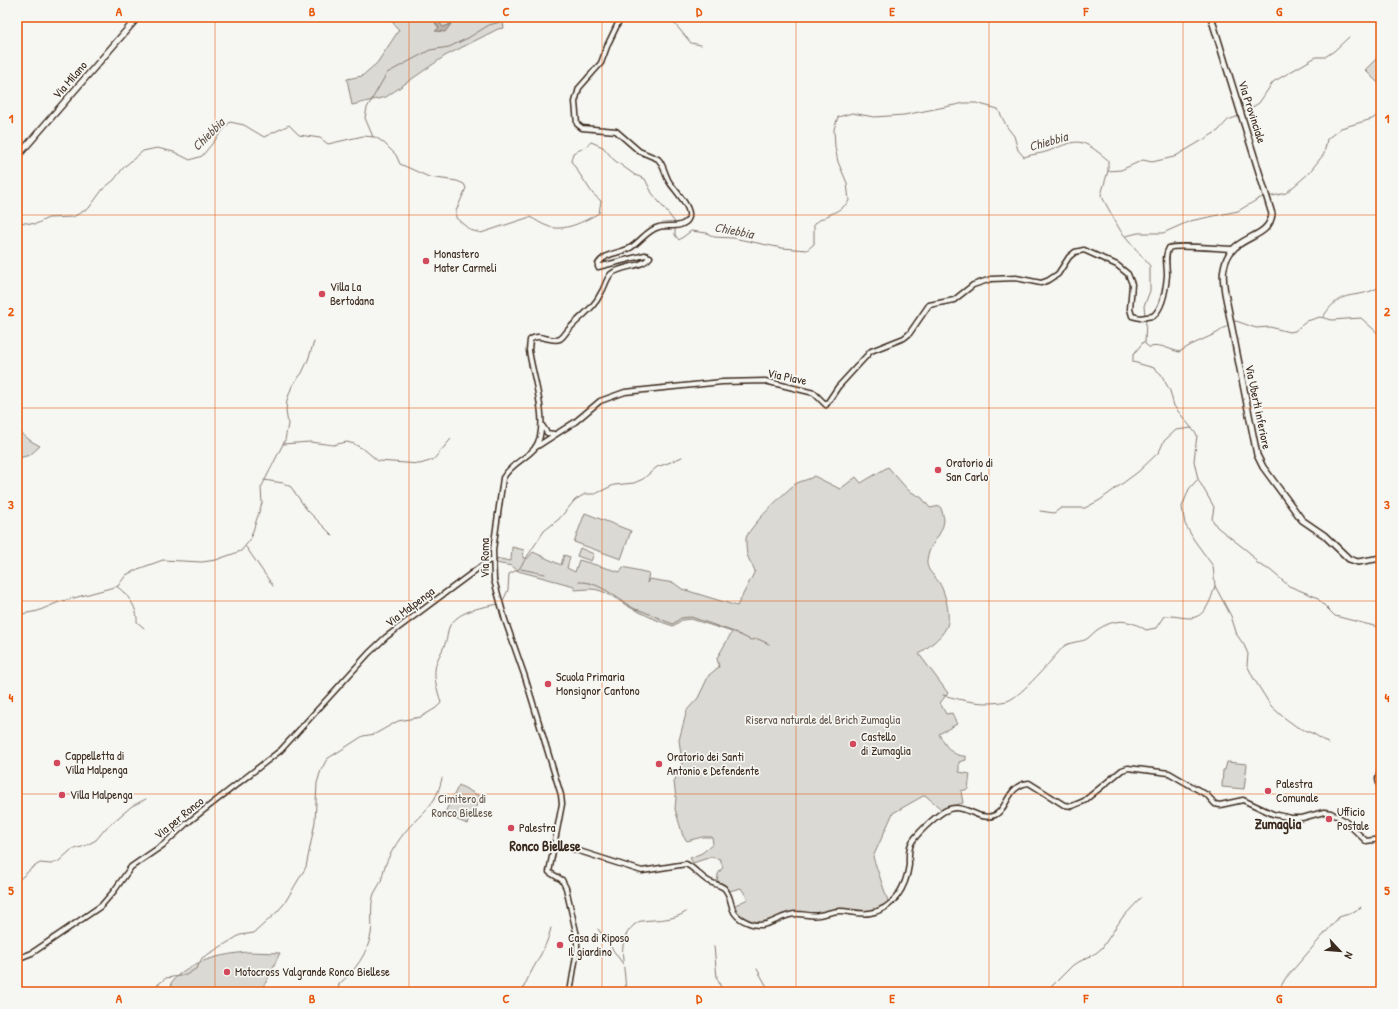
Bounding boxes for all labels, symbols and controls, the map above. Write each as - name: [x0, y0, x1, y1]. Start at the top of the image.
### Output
- text: A: [116, 2, 123, 20]
- text: B: [309, 2, 316, 20]
- text: C: [502, 2, 510, 20]
- text: D: [696, 2, 703, 20]
- text: E: [889, 2, 895, 20]
- text: F: [1083, 2, 1090, 20]
- text: G: [1276, 2, 1283, 20]
- street label: Via Milano: [48, 57, 91, 102]
- street label: Via Provinciale: [1234, 78, 1271, 146]
- text: 1: [9, 109, 14, 127]
- text: 1: [1385, 109, 1390, 127]
- water label: Chiebbia: [188, 112, 230, 154]
- water label: Chiebbia: [1027, 126, 1071, 155]
- water label: Chiebbia: [713, 217, 757, 243]
- place label: Monastero Mater Carmeli: [434, 245, 497, 276]
- marker: Monastero Mater Carmeli: [421, 256, 431, 266]
- place label: Villa La Bertodana: [330, 278, 374, 309]
- marker: Villa La Bertodana: [317, 289, 327, 299]
- text: 2: [8, 302, 15, 320]
- text: 2: [1384, 302, 1391, 320]
- street label: Via Uberti inferiore: [1241, 363, 1276, 451]
- street label: Via Piave: [766, 364, 808, 389]
- place label: Oratorio di San Carlo: [946, 454, 993, 485]
- marker: Oratorio di San Carlo: [933, 465, 943, 475]
- text: 3: [8, 495, 14, 513]
- text: 3: [1384, 495, 1390, 513]
- street label: Via Roma: [476, 538, 493, 578]
- street label: Via Malpenga: [382, 582, 438, 631]
- place label: Scuola Primaria Monsignor Cantono: [556, 668, 640, 699]
- marker: Scuola Primaria Monsignor Cantono: [543, 679, 553, 689]
- text: 4: [9, 688, 14, 706]
- text: 4: [1385, 688, 1390, 706]
- park label: Riserva naturale del Brich Zumaglia: [746, 711, 901, 728]
- place label: Castello di Zumaglia: [861, 728, 911, 759]
- marker: Castello di Zumaglia: [848, 739, 858, 749]
- place label: Cappelletta di Villa Malpenga: [65, 747, 128, 778]
- place label: Oratorio dei Santi Antonio e Defendente: [667, 748, 759, 779]
- marker: Cappelletta di Villa Malpenga: [52, 758, 62, 768]
- marker: Oratorio dei Santi Antonio e Defendente: [654, 759, 664, 769]
- place label: Palestra Comunale: [1276, 775, 1319, 806]
- place label: Villa Malpenga: [70, 786, 133, 803]
- marker: Palestra Comunale: [1263, 786, 1273, 796]
- marker: Villa Malpenga: [57, 790, 67, 800]
- park label: Cimitero di Ronco Biellese: [432, 790, 493, 821]
- street label: Via per Ronco: [150, 792, 207, 843]
- place label: Ufficio Postale: [1337, 803, 1369, 834]
- district label: Zumaglia: [1255, 814, 1302, 835]
- marker: Ufficio Postale: [1324, 814, 1334, 824]
- place label: Palestra: [519, 819, 556, 836]
- marker: Palestra: [506, 823, 516, 833]
- district label: Ronco Biellese: [510, 836, 581, 855]
- text: 5: [8, 881, 14, 899]
- text: 5: [1384, 881, 1390, 899]
- place label: Casa di Riposo Il giardino: [568, 929, 629, 960]
- north arrow: [1320, 931, 1360, 971]
- marker: Casa di Riposo Il giardino: [555, 940, 565, 950]
- text: N: [1341, 950, 1357, 961]
- place label: Motocross Valgrande Ronco Biellese: [235, 963, 390, 980]
- marker: Motocross Valgrande Ronco Biellese: [222, 967, 232, 977]
- text: A: [116, 989, 123, 1007]
- text: B: [309, 989, 316, 1007]
- text: C: [502, 989, 510, 1007]
- text: D: [696, 989, 703, 1007]
- text: E: [889, 989, 895, 1007]
- text: F: [1083, 989, 1090, 1007]
- text: G: [1276, 989, 1283, 1007]

